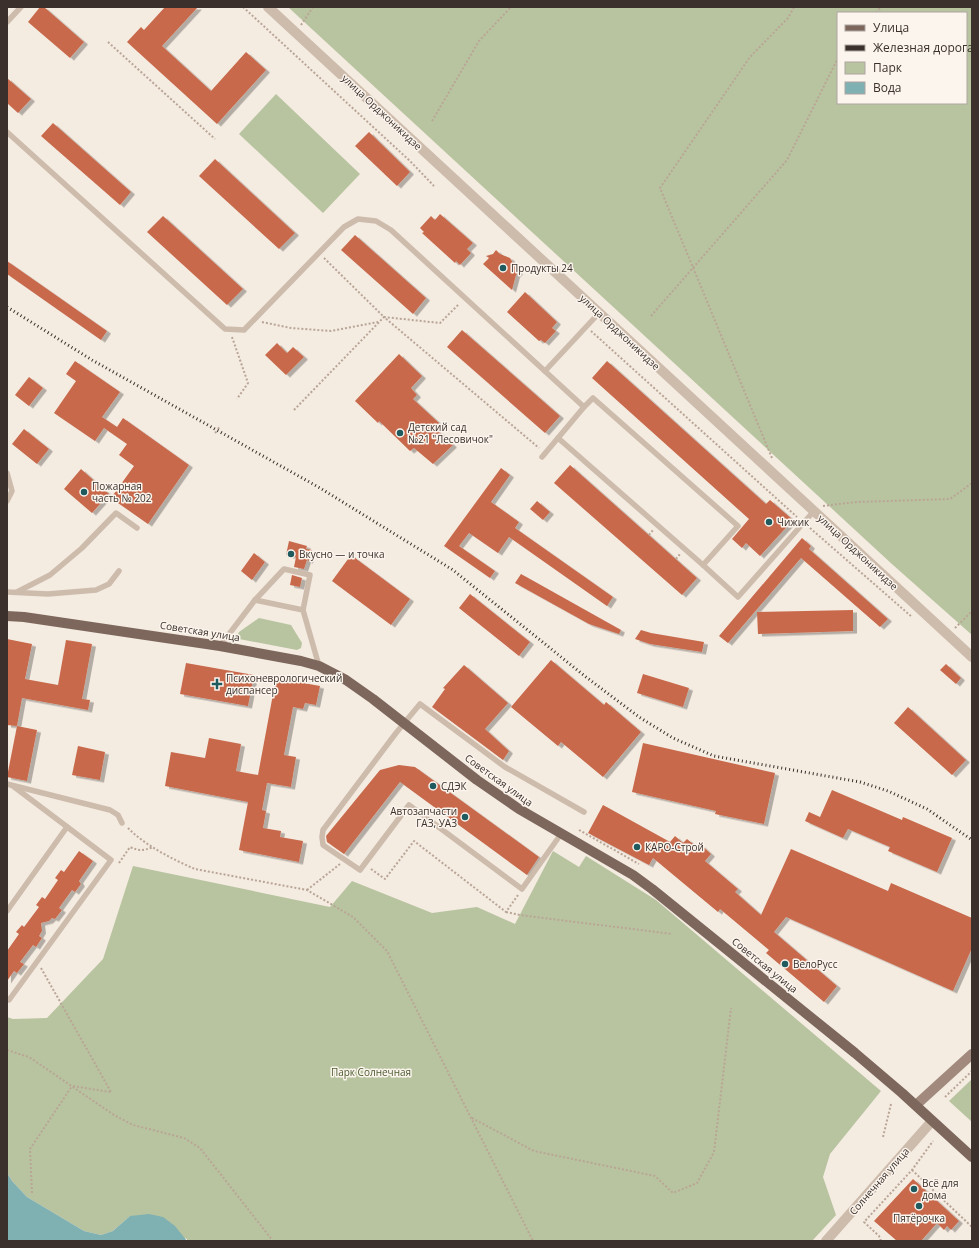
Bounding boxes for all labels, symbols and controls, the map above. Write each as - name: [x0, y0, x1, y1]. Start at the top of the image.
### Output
- legend: [837, 12, 967, 104]
- text: Улица: [873, 19, 909, 36]
- text: Железная дорога: [873, 39, 974, 56]
- text: Парк: [873, 59, 903, 76]
- street label: улица Орджоникидзе: [339, 71, 425, 153]
- text: Вода: [873, 79, 902, 96]
- place label: Продукты 24: [511, 261, 573, 275]
- marker: Продукты 24: [498, 263, 508, 273]
- street label: улица Орджоникидзе: [577, 291, 663, 373]
- place label: Детский сад №21 "Лесовичок": [408, 420, 493, 446]
- marker: Детский сад №21 "Лесовичок": [395, 428, 405, 438]
- place label: Пожарная часть № 202: [92, 479, 152, 505]
- marker: Пожарная часть № 202: [79, 487, 89, 497]
- street label: улица Орджоникидзе: [815, 511, 901, 593]
- place label: Чижик: [777, 515, 810, 529]
- marker: Чижик: [764, 517, 774, 527]
- place label: Вкусно — и точка: [299, 547, 384, 561]
- marker: Вкусно — и точка: [286, 549, 296, 559]
- street label: Советская улица: [159, 618, 241, 644]
- place label: Психоневрологический диспансер: [226, 671, 342, 697]
- marker: Психоневрологический диспансер: [211, 678, 223, 690]
- street label: Советская улица: [462, 751, 536, 809]
- place label: СДЭК: [441, 779, 467, 793]
- marker: СДЭК: [428, 781, 438, 791]
- place label: Автозапчасти ГАЗ, УАЗ: [390, 804, 457, 830]
- marker: Автозапчасти ГАЗ, УАЗ: [460, 812, 470, 822]
- place label: КАРО-Строй: [645, 840, 704, 854]
- marker: КАРО-Строй: [632, 842, 642, 852]
- street label: Советская улица: [729, 934, 801, 996]
- place label: ВелоРусс: [793, 957, 838, 971]
- marker: ВелоРусс: [780, 959, 790, 969]
- park label: Парк Солнечная: [331, 1065, 411, 1079]
- street label: Солнечная улица: [846, 1144, 912, 1218]
- place label: Всё для дома: [922, 1176, 958, 1202]
- marker: Всё для дома: [909, 1184, 919, 1194]
- marker: Пятёрочка: [914, 1201, 924, 1211]
- place label: Пятёрочка: [893, 1211, 945, 1225]

